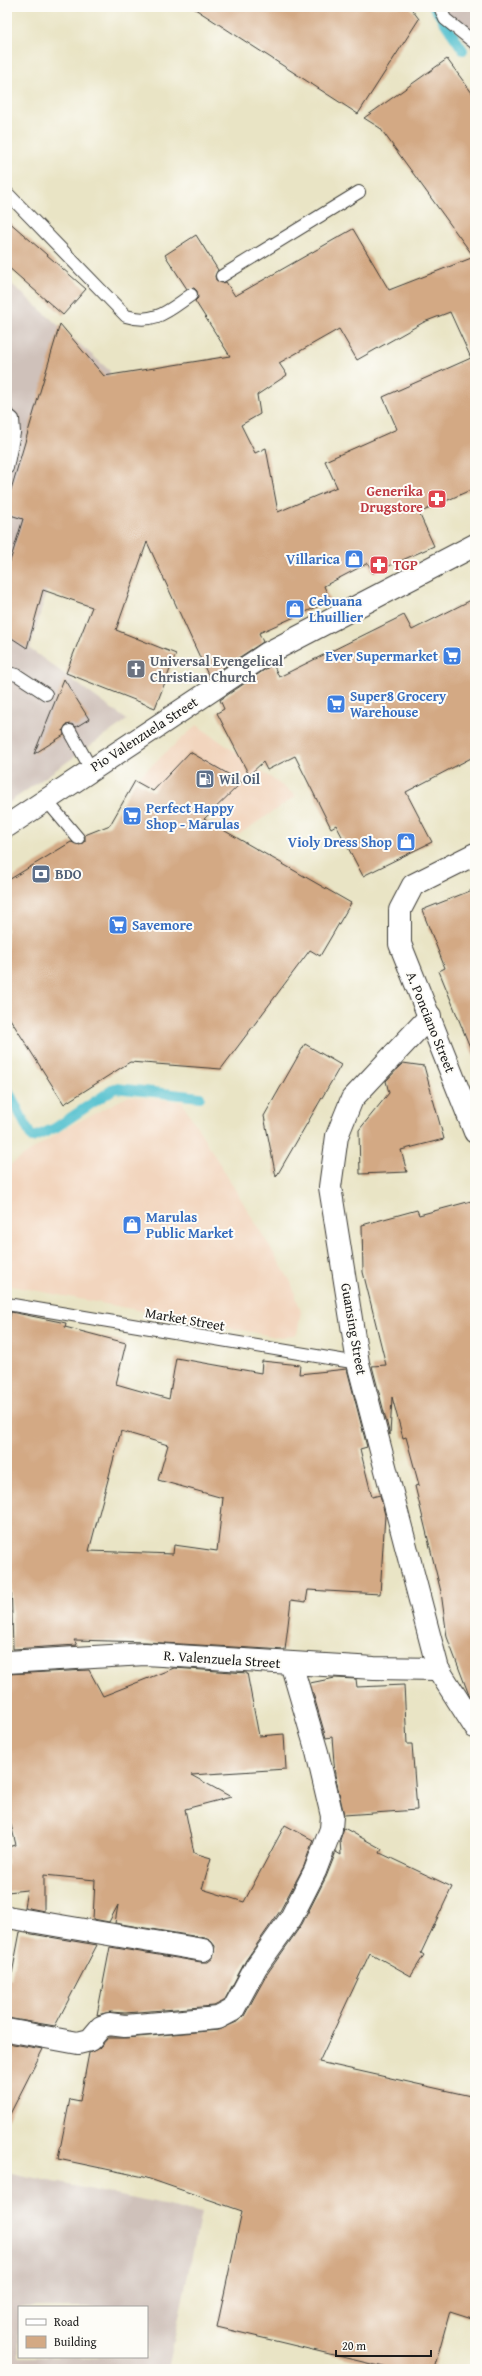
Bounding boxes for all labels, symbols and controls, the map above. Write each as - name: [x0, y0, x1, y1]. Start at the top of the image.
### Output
- place label: Generika Drugstore: [360, 481, 424, 517]
- pharmacy icon: Generika Drugstore: [426, 488, 448, 510]
- shop icon: Villarica: [343, 548, 365, 570]
- place label: Villarica: [286, 549, 341, 569]
- pharmacy icon: TGP: [368, 554, 390, 576]
- place label: TGP: [393, 555, 418, 575]
- place label: Cebuana Lhuillier: [309, 591, 364, 627]
- shop icon: Cebuana Lhuillier: [284, 598, 306, 620]
- supermarket icon: Ever Supermarket: [441, 645, 463, 667]
- place label: Ever Supermarket: [325, 646, 439, 666]
- place label: Universal Evengelical Christian Church: [150, 651, 284, 687]
- church icon: Universal Evengelical Christian Church: [125, 658, 147, 680]
- place label: Super8 Grocery Warehouse: [350, 686, 447, 722]
- street label: Pio Valenzuela Street: [86, 692, 202, 776]
- supermarket icon: Super8 Grocery Warehouse: [325, 693, 347, 715]
- fuel station icon: Wil Oil: [194, 768, 216, 790]
- place label: Wil Oil: [219, 769, 261, 789]
- place label: Perfect Happy Shop - Marulas: [146, 798, 239, 834]
- supermarket icon: Perfect Happy Shop - Marulas: [121, 805, 143, 827]
- shop icon: Violy Dress Shop: [395, 831, 417, 853]
- place label: Violy Dress Shop: [288, 832, 392, 852]
- bank icon: BDO: [30, 863, 52, 885]
- place label: BDO: [55, 864, 82, 884]
- supermarket icon: Savemore: [107, 914, 129, 936]
- place label: Savemore: [132, 915, 193, 935]
- street label: A. Ponciano Street: [402, 968, 460, 1076]
- place label: Marulas Public Market: [146, 1207, 234, 1243]
- shop icon: Marulas Public Market: [121, 1214, 143, 1236]
- street label: Guansing Street: [336, 1281, 372, 1377]
- street label: Market Street: [144, 1302, 227, 1336]
- street label: R. Valenzuela Street: [163, 1645, 281, 1673]
- legend: [18, 2306, 148, 2358]
- text: Road: [54, 2313, 80, 2330]
- scale bar: [336, 2332, 431, 2358]
- text: Building: [54, 2333, 97, 2350]
- text: 20 m: [342, 2337, 366, 2354]

